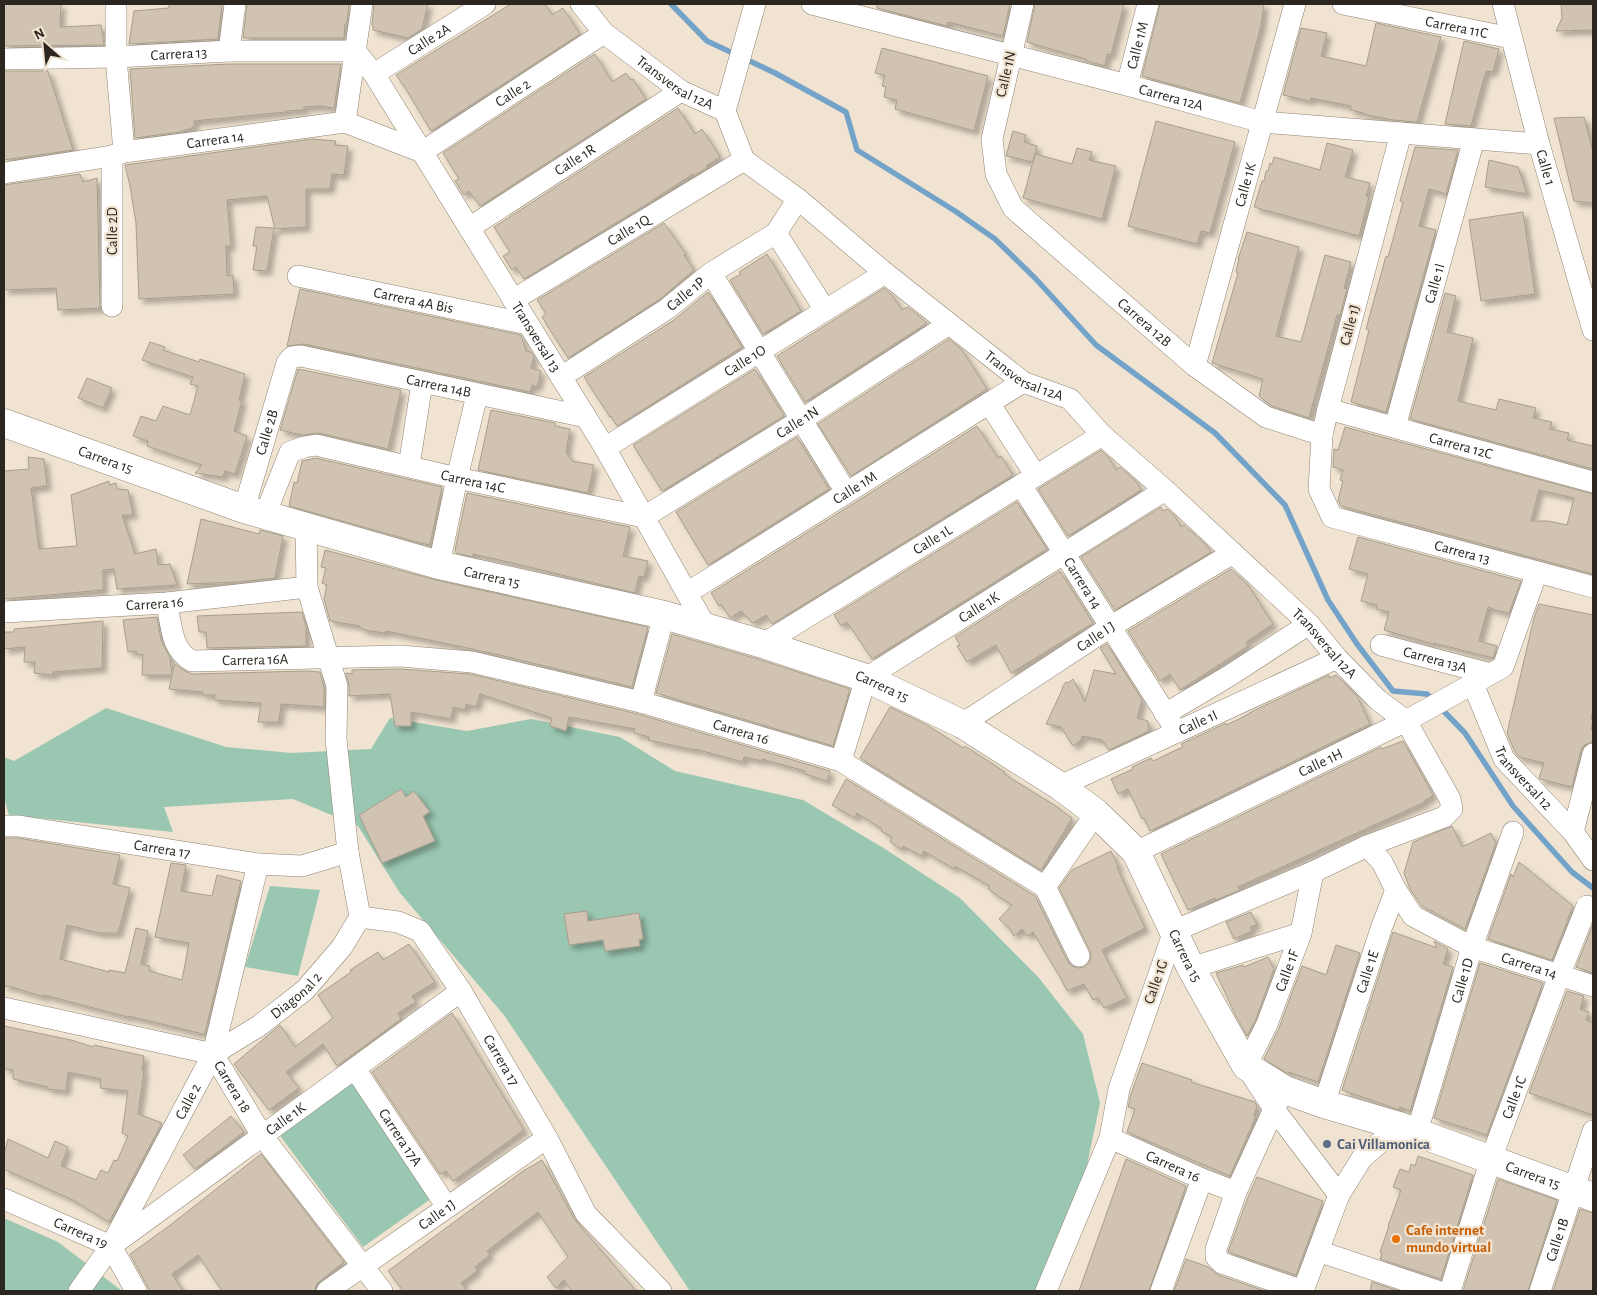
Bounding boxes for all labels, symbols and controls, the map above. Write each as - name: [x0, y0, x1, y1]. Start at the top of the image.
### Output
- street label: Carrera 11C: [1424, 13, 1489, 41]
- north arrow: [20, 20, 70, 70]
- street label: Calle 2A: [405, 20, 453, 58]
- street label: Calle 1M: [1124, 20, 1151, 71]
- text: N: [32, 26, 47, 43]
- street label: Carrera 13: [150, 45, 208, 63]
- street label: Calle 1N: [993, 49, 1019, 99]
- street label: Transversal 12A: [634, 53, 716, 112]
- street label: Calle 2: [493, 76, 533, 109]
- street label: Carrera 12A: [1137, 81, 1205, 113]
- street label: Carrera 14: [186, 128, 245, 151]
- street label: Calle 1R: [552, 141, 598, 178]
- street label: Calle 1: [1533, 148, 1558, 187]
- street label: Calle 1K: [1232, 160, 1258, 208]
- street label: Calle 2D: [105, 207, 120, 255]
- street label: Calle 1Q: [605, 211, 653, 248]
- street label: Calle 1I: [1422, 262, 1447, 305]
- street label: Calle 1P: [664, 274, 708, 314]
- street label: Carrera 4A Bis: [372, 284, 455, 316]
- street label: Carrera 12B: [1115, 295, 1174, 349]
- street label: Transversal 13: [509, 299, 564, 375]
- street label: Calle 1J: [1337, 303, 1363, 347]
- street label: Calle 1O: [721, 342, 769, 379]
- street label: Transversal 12A: [982, 347, 1066, 404]
- street label: Carrera 14B: [405, 371, 473, 400]
- street label: Calle 1N: [773, 403, 821, 441]
- street label: Calle 2B: [253, 408, 280, 457]
- street label: Carrera 12C: [1428, 430, 1495, 462]
- street label: Carrera 15: [76, 443, 135, 476]
- street label: Carrera 14C: [439, 467, 507, 495]
- street label: Calle 1M: [830, 468, 879, 507]
- street label: Calle 1L: [910, 522, 955, 557]
- street label: Carrera 13: [1433, 537, 1492, 567]
- street label: Carrera 14: [1061, 555, 1105, 611]
- street label: Carrera 15: [463, 563, 521, 590]
- street label: Calle 1K: [956, 588, 1003, 625]
- street label: Carrera 16: [126, 594, 184, 613]
- street label: Transversal 12A: [1289, 605, 1360, 681]
- street label: Calle I J: [1074, 618, 1118, 654]
- street label: Carrera 13A: [1402, 644, 1469, 675]
- street label: Carrera 16A: [222, 651, 289, 668]
- street label: Carrera 15: [854, 668, 911, 705]
- street label: Calle 1I: [1176, 707, 1220, 738]
- street label: Carrera 16: [711, 716, 771, 747]
- street label: Transversal 12: [1492, 744, 1555, 813]
- street label: Calle 1H: [1296, 746, 1345, 780]
- street label: Carrera 17: [133, 837, 191, 861]
- street label: Carrera 15: [1166, 927, 1205, 985]
- street label: Calle 1F: [1272, 947, 1302, 994]
- street label: Calle 1E: [1353, 949, 1381, 995]
- street label: Carrera 14: [1499, 949, 1559, 981]
- street label: Calle 1D: [1448, 956, 1476, 1005]
- street label: Calle 1G: [1141, 958, 1171, 1006]
- street label: Diagonal 2: [268, 969, 324, 1022]
- street label: Carrera 17: [481, 1032, 522, 1089]
- street label: Carrera 18: [211, 1058, 254, 1115]
- street label: Calle 1C: [1499, 1074, 1529, 1121]
- street label: Calle 2: [172, 1081, 204, 1122]
- street label: Calle 1K: [263, 1099, 309, 1138]
- street label: Carrera 17A: [376, 1106, 425, 1169]
- place label: Cai Villamonica: [1337, 1137, 1430, 1152]
- marker: Cai Villamonica: [1321, 1138, 1333, 1150]
- street label: Carrera 16: [1144, 1148, 1202, 1185]
- street label: Carrera 15: [1504, 1158, 1562, 1192]
- street label: Calle 1J: [416, 1197, 458, 1232]
- street label: Carrera 19: [52, 1214, 110, 1251]
- street label: Calle 1B: [1543, 1216, 1571, 1263]
- place label: Cafe internet mundo virtual: [1406, 1223, 1491, 1255]
- marker: Cafe internet mundo virtual: [1390, 1233, 1402, 1245]

